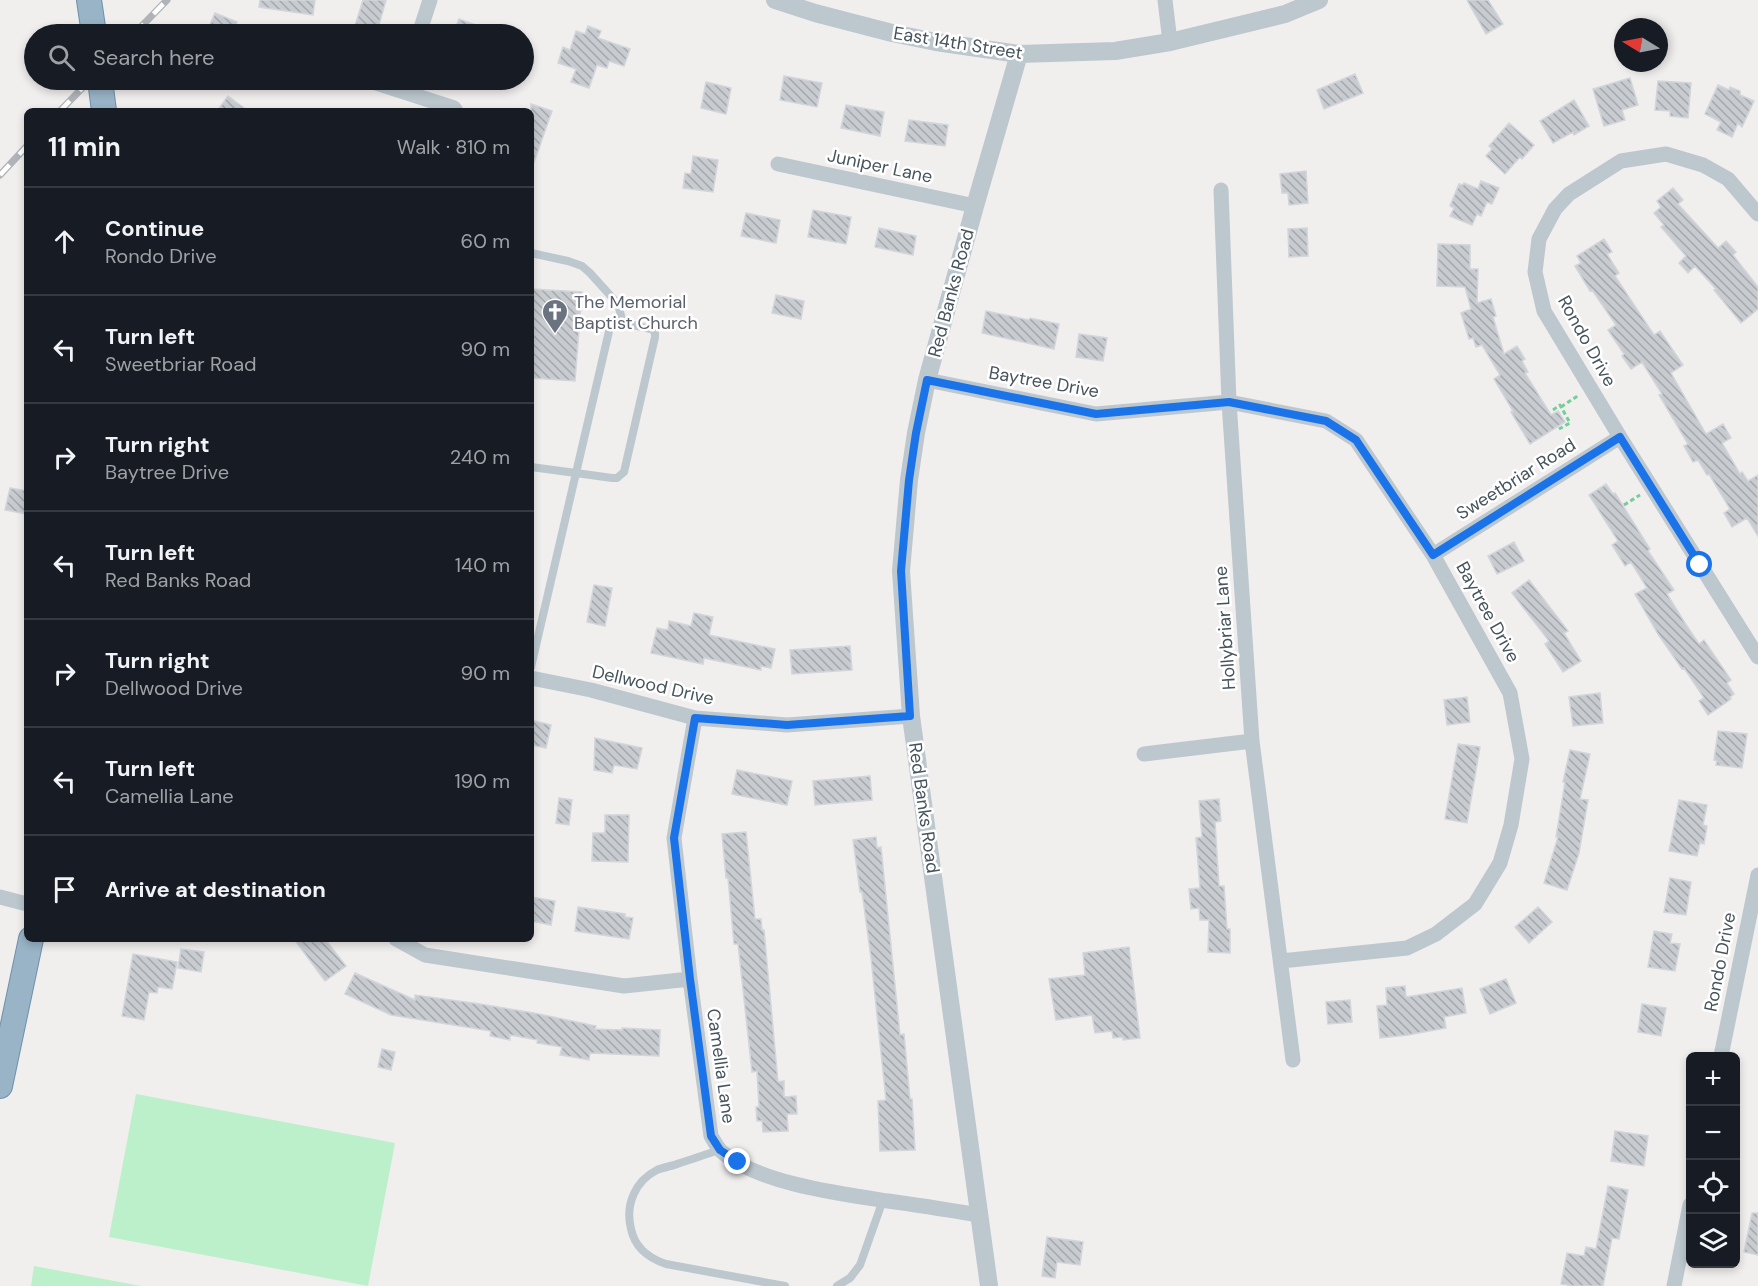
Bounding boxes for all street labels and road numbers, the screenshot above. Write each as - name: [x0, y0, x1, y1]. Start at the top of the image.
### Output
- street label: East 14th Street: [892, 21, 1024, 65]
- street label: Juniper Lane: [825, 143, 935, 189]
- street label: Red Banks Road: [922, 226, 980, 360]
- street label: Rondo Drive: [1552, 291, 1622, 391]
- street label: Baytree Drive: [987, 360, 1101, 404]
- street label: Sweetbriar Road: [1452, 433, 1580, 525]
- street label: Baytree Drive: [1450, 557, 1526, 667]
- street label: Hollybriar Lane: [1209, 565, 1241, 691]
- street label: Dellwood Drive: [590, 659, 716, 711]
- street label: Red Banks Road: [903, 741, 945, 875]
- street label: Rondo Drive: [1699, 910, 1741, 1014]
- street label: Camellia Lane: [701, 1007, 741, 1125]

